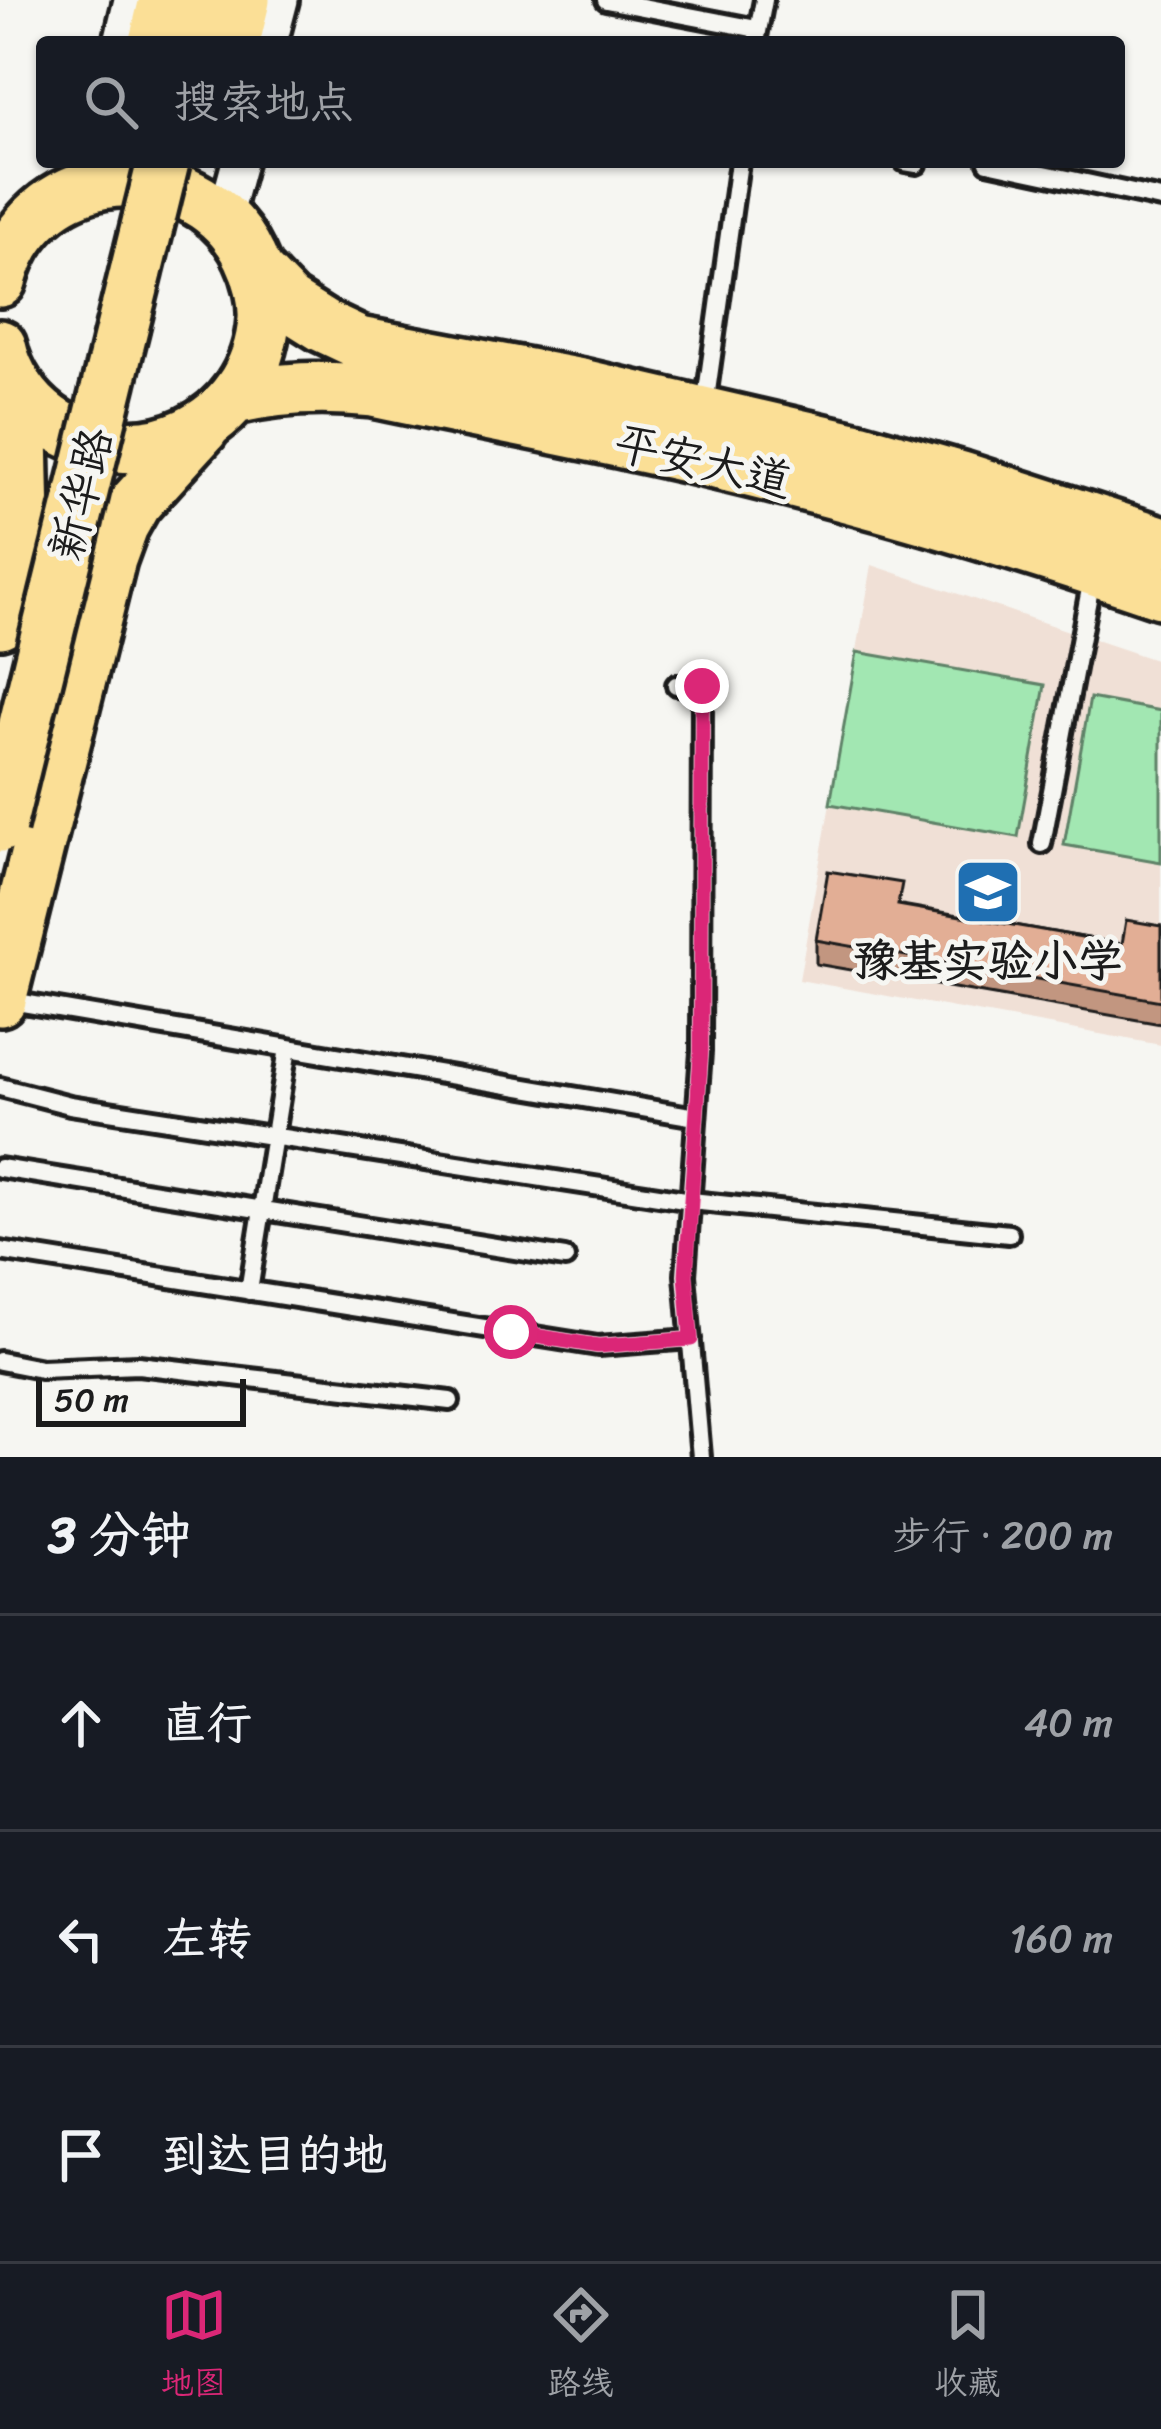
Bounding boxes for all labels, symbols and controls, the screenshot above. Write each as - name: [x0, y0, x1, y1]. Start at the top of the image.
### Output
- search box: [36, 36, 1125, 168]
- text: 搜索地点: [174, 62, 354, 142]
- icon: search: [78, 69, 144, 135]
- street label: 平安大道: [606, 403, 800, 521]
- street label: 新华路: [26, 419, 136, 569]
- route end: [675, 659, 729, 713]
- school or university icon: 豫基实验小学: [953, 857, 1023, 927]
- place label: 豫基实验小学: [853, 921, 1123, 1001]
- route start: [484, 1305, 538, 1359]
- text: 50 m: [54, 1371, 129, 1429]
- scale bar: [36, 1373, 246, 1426]
- text: 3 分钟: [48, 1490, 191, 1580]
- text: 步行 · 200 m: [892, 1501, 1113, 1570]
- text: 直行: [162, 1683, 252, 1763]
- text: 40 m: [1024, 1688, 1113, 1757]
- icon: ahead: [48, 1690, 114, 1756]
- text: 左转: [162, 1899, 252, 1979]
- text: 160 m: [1009, 1904, 1113, 1973]
- icon: left: [48, 1906, 114, 1972]
- text: 到达目的地: [162, 2115, 387, 2195]
- icon: arrive: [48, 2122, 114, 2188]
- tab: 地图: [161, 2282, 227, 2412]
- tab: 路线: [548, 2282, 614, 2412]
- tab: 收藏: [935, 2282, 1001, 2412]

